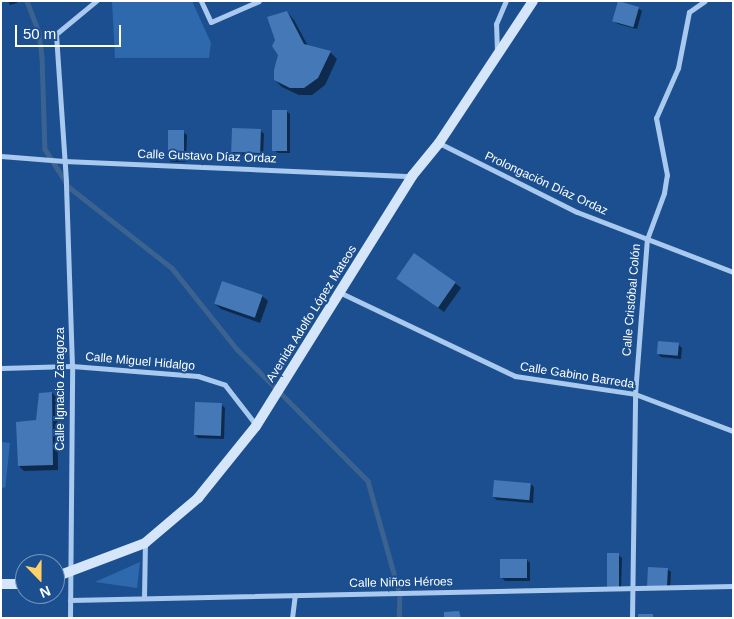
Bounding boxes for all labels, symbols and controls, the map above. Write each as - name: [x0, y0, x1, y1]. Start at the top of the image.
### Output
- scale bar: [18, 15, 124, 47]
- text: 50 m: [23, 25, 56, 42]
- street label: Calle Gustavo Díaz Ordaz: [137, 147, 277, 167]
- street label: Prolongación Díaz Ordaz: [482, 149, 610, 219]
- street label: Avenida Adolfo López Mateos: [264, 243, 360, 385]
- street label: Calle Cristóbal Colón: [620, 243, 644, 357]
- street label: Calle Ignacio Zaragoza: [54, 327, 68, 451]
- street label: Calle Miguel Hidalgo: [85, 350, 195, 374]
- street label: Calle Gabino Barreda: [519, 360, 635, 392]
- north arrow: [15, 554, 65, 604]
- street label: Calle Niños Héroes: [349, 575, 453, 591]
- text: N: [38, 583, 53, 601]

